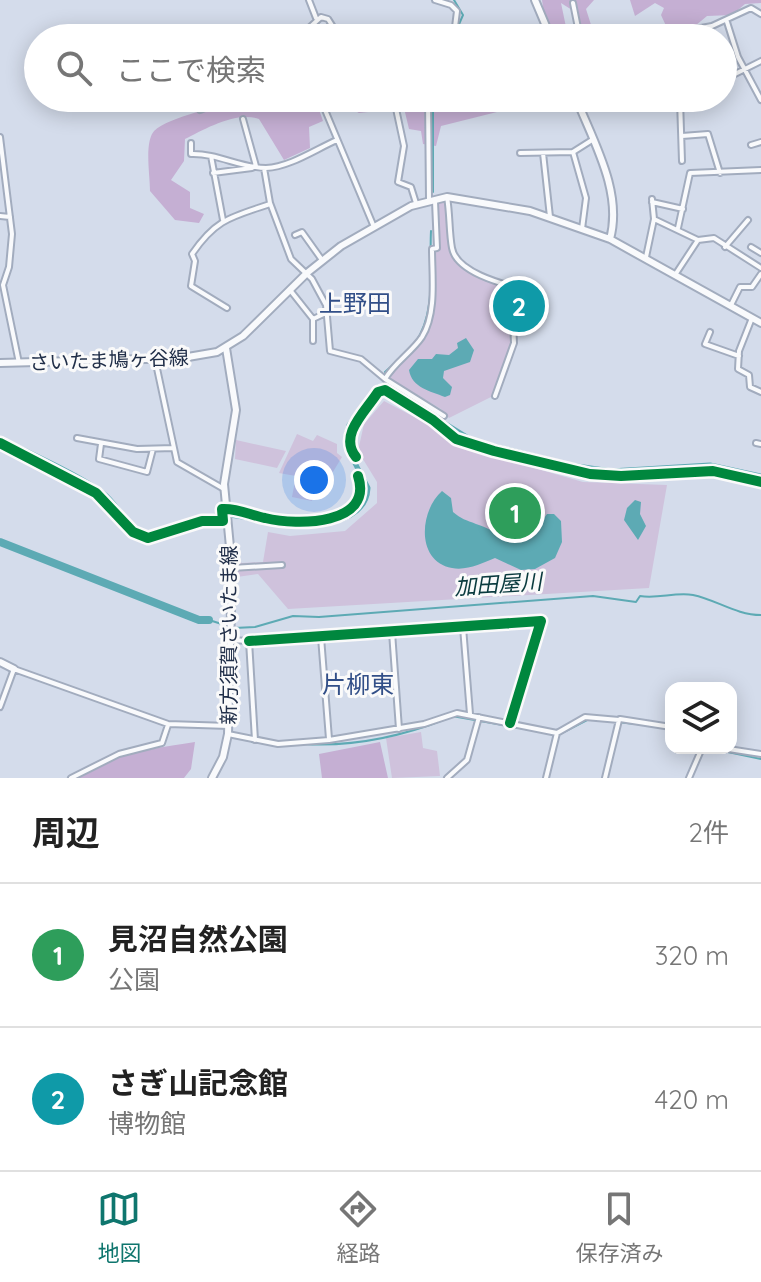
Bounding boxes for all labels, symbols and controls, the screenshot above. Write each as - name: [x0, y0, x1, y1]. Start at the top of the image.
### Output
- search box: [24, 24, 737, 112]
- icon: search: [52, 46, 96, 90]
- text: ここで検索: [116, 51, 266, 89]
- pin: 2: [493, 276, 545, 336]
- district label: 上野田: [319, 288, 391, 318]
- street label: さいたま鳩ヶ谷線: [29, 344, 189, 375]
- your location: [294, 460, 334, 500]
- pin: 1: [489, 483, 541, 543]
- street label: 新方須賀さいたま線: [216, 545, 241, 725]
- water label: 加田屋川: [453, 567, 545, 601]
- district label: 片柳東: [322, 669, 394, 699]
- map controls: [665, 682, 737, 754]
- button: layers: [665, 682, 737, 754]
- text: 周辺: [32, 811, 100, 854]
- text: 2件: [689, 816, 729, 849]
- text: 見沼自然公園: [108, 920, 288, 958]
- text: 1: [53, 939, 63, 972]
- text: 320 m: [655, 939, 729, 972]
- text: 公園: [108, 963, 160, 996]
- text: さぎ山記念館: [108, 1064, 288, 1102]
- text: 2: [51, 1083, 65, 1116]
- text: 420 m: [655, 1083, 729, 1116]
- text: 博物館: [108, 1107, 186, 1140]
- tab: 地図: [97, 1187, 142, 1267]
- tab: 経路: [336, 1187, 381, 1267]
- tab: 保存済み: [575, 1187, 664, 1267]

